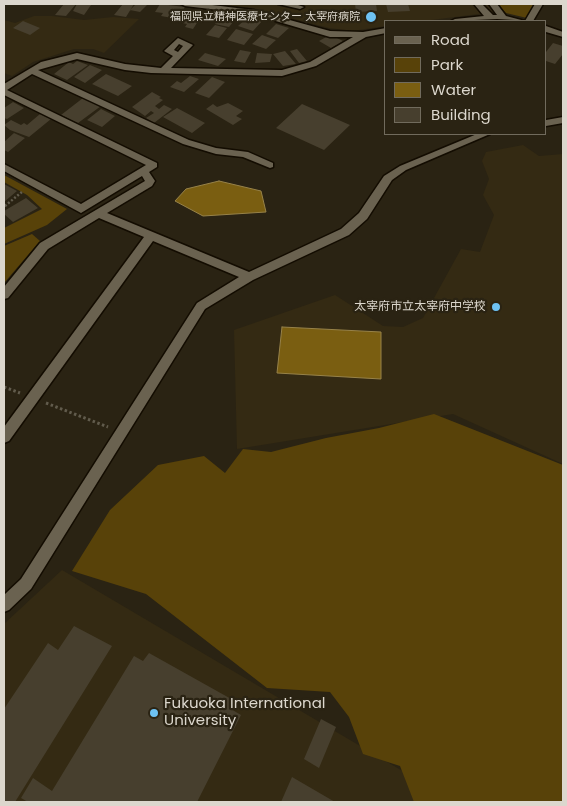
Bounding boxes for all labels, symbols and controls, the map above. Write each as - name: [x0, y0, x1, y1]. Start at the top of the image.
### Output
- place label: 福岡県立精神医療センター 太宰府病院: [170, 10, 360, 24]
- marker: 福岡県立精神医療センター 太宰府病院: [364, 10, 378, 24]
- legend: [384, 20, 547, 135]
- text: Road: [431, 29, 470, 50]
- text: Park: [431, 54, 463, 75]
- text: Water: [431, 79, 476, 100]
- text: Building: [431, 104, 491, 125]
- place label: 太宰府市立太宰府中学校: [354, 300, 486, 314]
- marker: 太宰府市立太宰府中学校: [490, 301, 502, 313]
- place label: Fukuoka International University: [164, 695, 326, 730]
- marker: Fukuoka International University: [148, 707, 160, 719]

